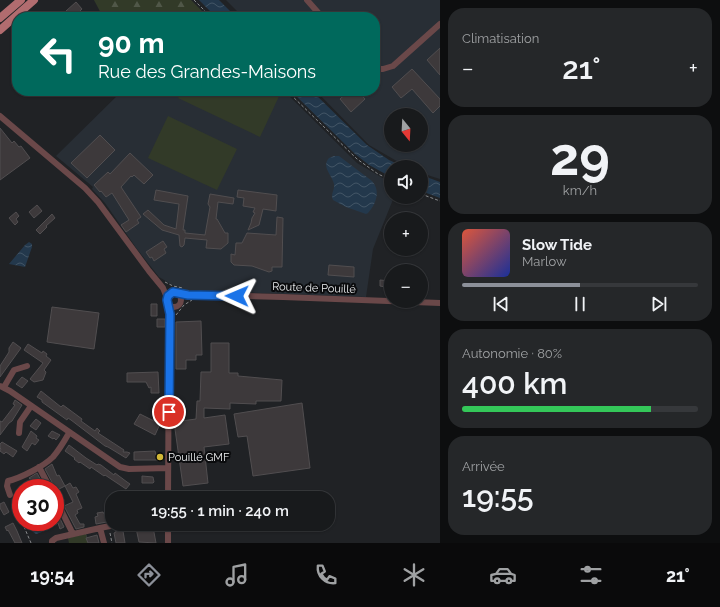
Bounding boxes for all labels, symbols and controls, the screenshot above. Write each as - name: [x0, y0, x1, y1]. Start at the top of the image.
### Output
- text: 90 m: [98, 27, 164, 60]
- icon: left: [32, 28, 84, 80]
- text: Climatisation: [462, 31, 539, 46]
- text: 21°: [562, 51, 601, 86]
- text: −: [462, 55, 474, 81]
- text: +: [689, 55, 698, 81]
- text: Rue des Grandes-Maisons: [98, 61, 316, 82]
- north arrow: [384, 108, 428, 152]
- map controls: [384, 108, 428, 308]
- text: 29: [550, 126, 610, 187]
- button: sound: [384, 160, 428, 204]
- text: km/h: [563, 183, 597, 198]
- button: +: [384, 212, 428, 256]
- text: Slow Tide: [522, 236, 592, 254]
- text: Marlow: [522, 254, 567, 269]
- button: −: [384, 264, 428, 308]
- position arrow: [216, 275, 258, 317]
- street label: Route de Pouillé: [272, 280, 357, 296]
- icon: previous: [490, 293, 512, 315]
- icon: pause: [569, 293, 591, 315]
- icon: next: [648, 293, 670, 315]
- text: Autonomie · 80%: [462, 346, 562, 361]
- text: 400 km: [462, 366, 567, 401]
- pin: [152, 395, 186, 429]
- icon: arrive: [158, 401, 180, 423]
- place label: Pouillé GMF: [168, 451, 230, 464]
- marker: Pouillé GMF: [155, 452, 165, 462]
- text: Arrivée: [462, 459, 505, 474]
- speed limit sign: 30: [12, 479, 64, 531]
- text: 19:55: [462, 479, 534, 514]
- text: 19:55 · 1 min · 240 m: [151, 502, 289, 520]
- icon: directions: [135, 561, 163, 589]
- icon: music: [223, 561, 251, 589]
- icon: phone: [312, 561, 340, 589]
- icon: climate: [400, 561, 428, 589]
- icon: car: [489, 561, 517, 589]
- icon: filters: [577, 561, 605, 589]
- text: 19:54: [30, 565, 74, 586]
- text: 21°: [666, 565, 690, 586]

